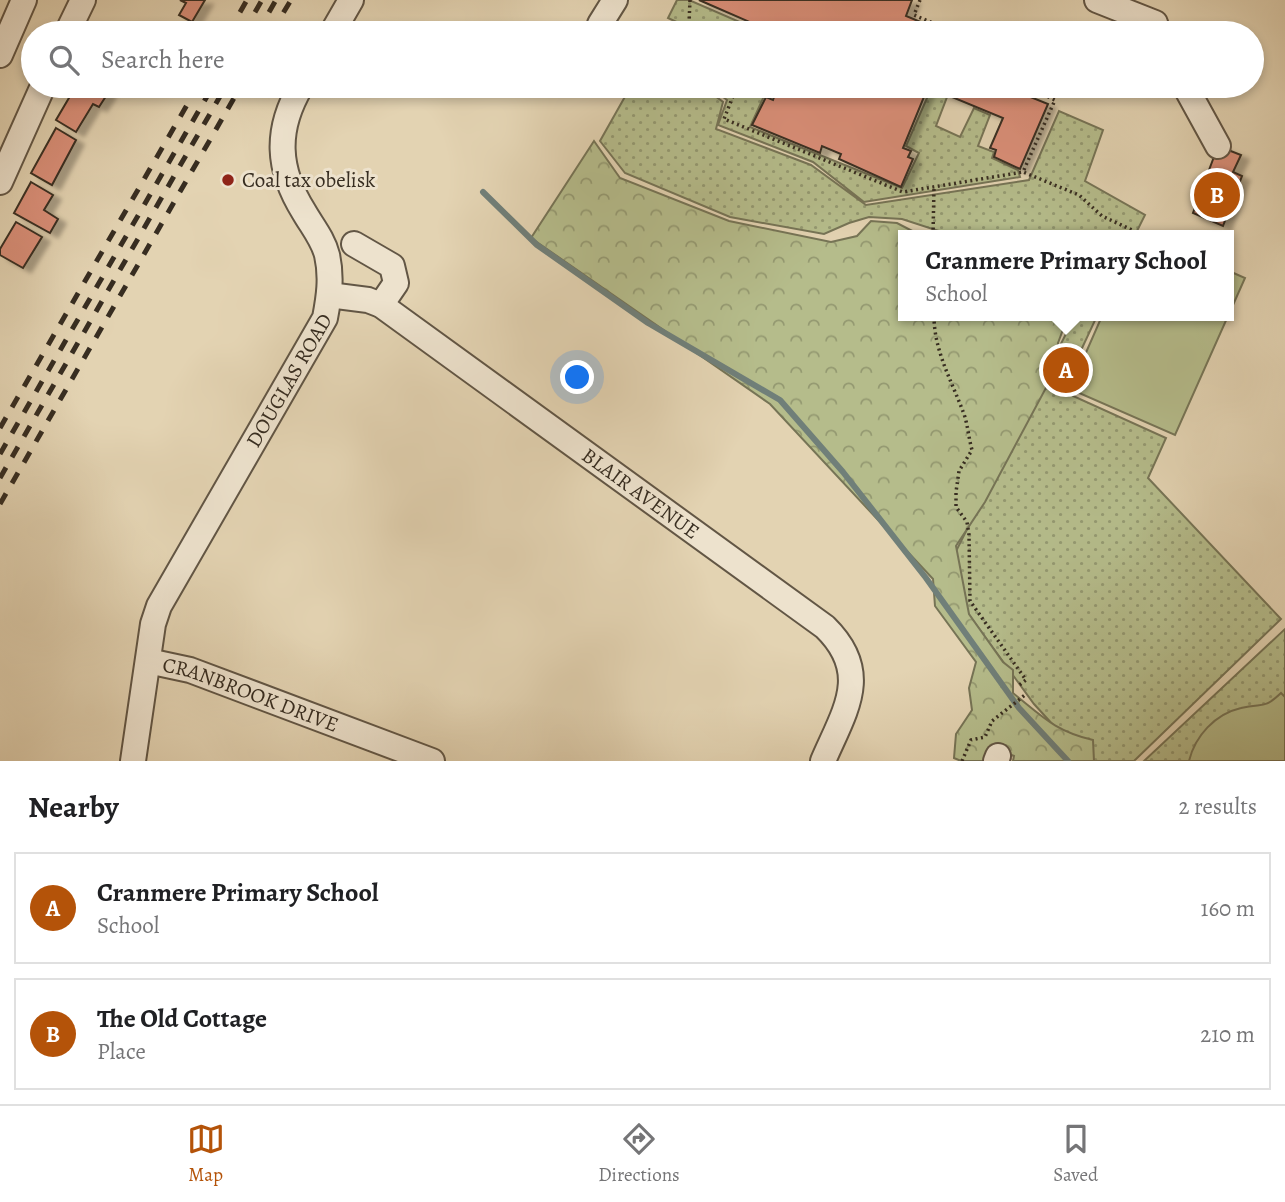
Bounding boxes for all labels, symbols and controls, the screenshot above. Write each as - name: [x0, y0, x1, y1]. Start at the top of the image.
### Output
- search box: [21, 21, 1264, 98]
- icon: search: [45, 41, 83, 79]
- text: Search here: [101, 42, 225, 77]
- place label: Coal tax obelisk: [242, 166, 376, 194]
- pin: B: [1194, 169, 1240, 221]
- marker: Coal tax obelisk: [220, 172, 236, 188]
- popup: [898, 230, 1234, 321]
- text: Cranmere Primary School: [925, 243, 1207, 278]
- text: School: [925, 278, 987, 309]
- street label: DOUGLAS ROAD: [239, 308, 339, 452]
- pin: A: [1043, 344, 1089, 396]
- your location: [560, 360, 594, 394]
- street label: BLAIR AVENUE: [576, 441, 705, 545]
- street label: CRANBROOK DRIVE: [160, 651, 343, 739]
- text: Nearby: [28, 787, 119, 827]
- text: 2 results: [1179, 791, 1257, 822]
- text: Cranmere Primary School: [97, 875, 379, 910]
- text: A: [46, 893, 60, 924]
- text: 160 m: [1201, 893, 1255, 924]
- text: School: [97, 910, 159, 941]
- text: The Old Cottage: [97, 1001, 267, 1036]
- text: B: [46, 1019, 60, 1050]
- text: 210 m: [1200, 1019, 1255, 1050]
- text: Place: [97, 1036, 146, 1067]
- tab: Map: [187, 1120, 225, 1188]
- tab: Directions: [598, 1120, 680, 1188]
- tab: Saved: [1053, 1120, 1098, 1188]

